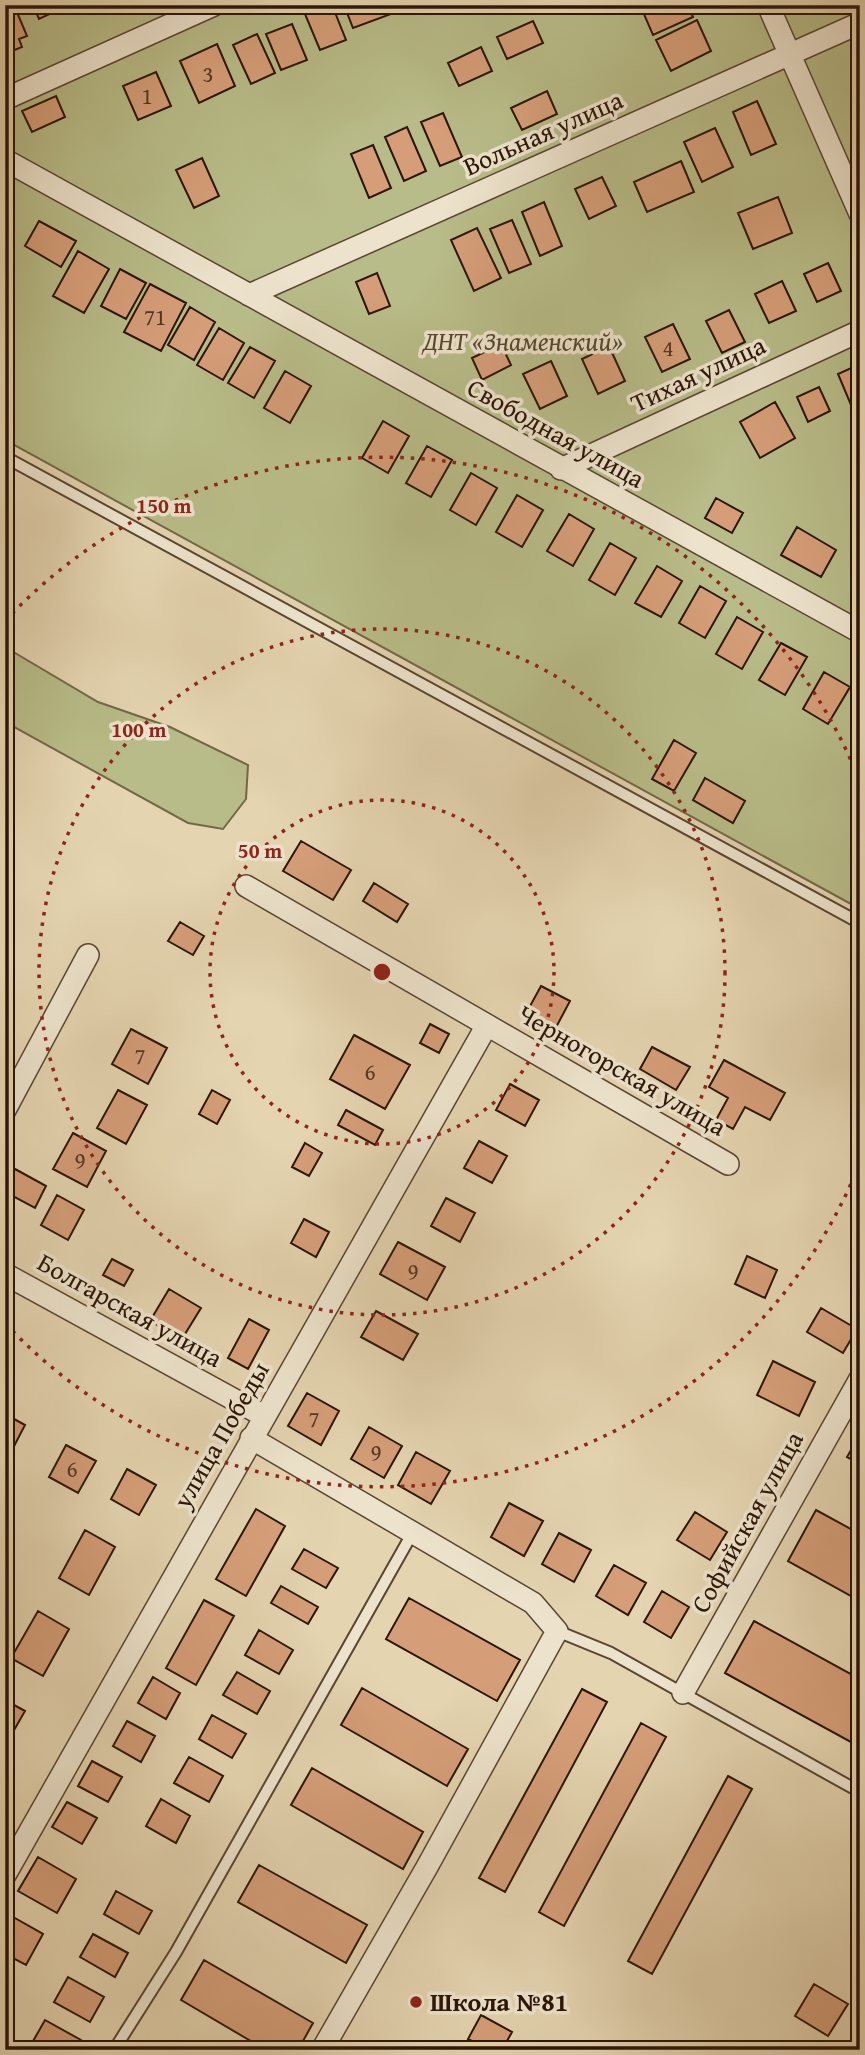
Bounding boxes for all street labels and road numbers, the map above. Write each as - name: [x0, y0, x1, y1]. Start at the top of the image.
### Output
- street label: Вольная улица: [457, 80, 629, 185]
- street label: Тихая улица: [624, 325, 772, 422]
- street label: Свободная улица: [460, 368, 653, 498]
- street label: Черногорская улица: [511, 994, 734, 1146]
- street label: Болгарская улица: [31, 1242, 230, 1377]
- street label: улица Победы: [162, 1354, 278, 1516]
- street label: Софийская улица: [680, 1423, 813, 1620]

